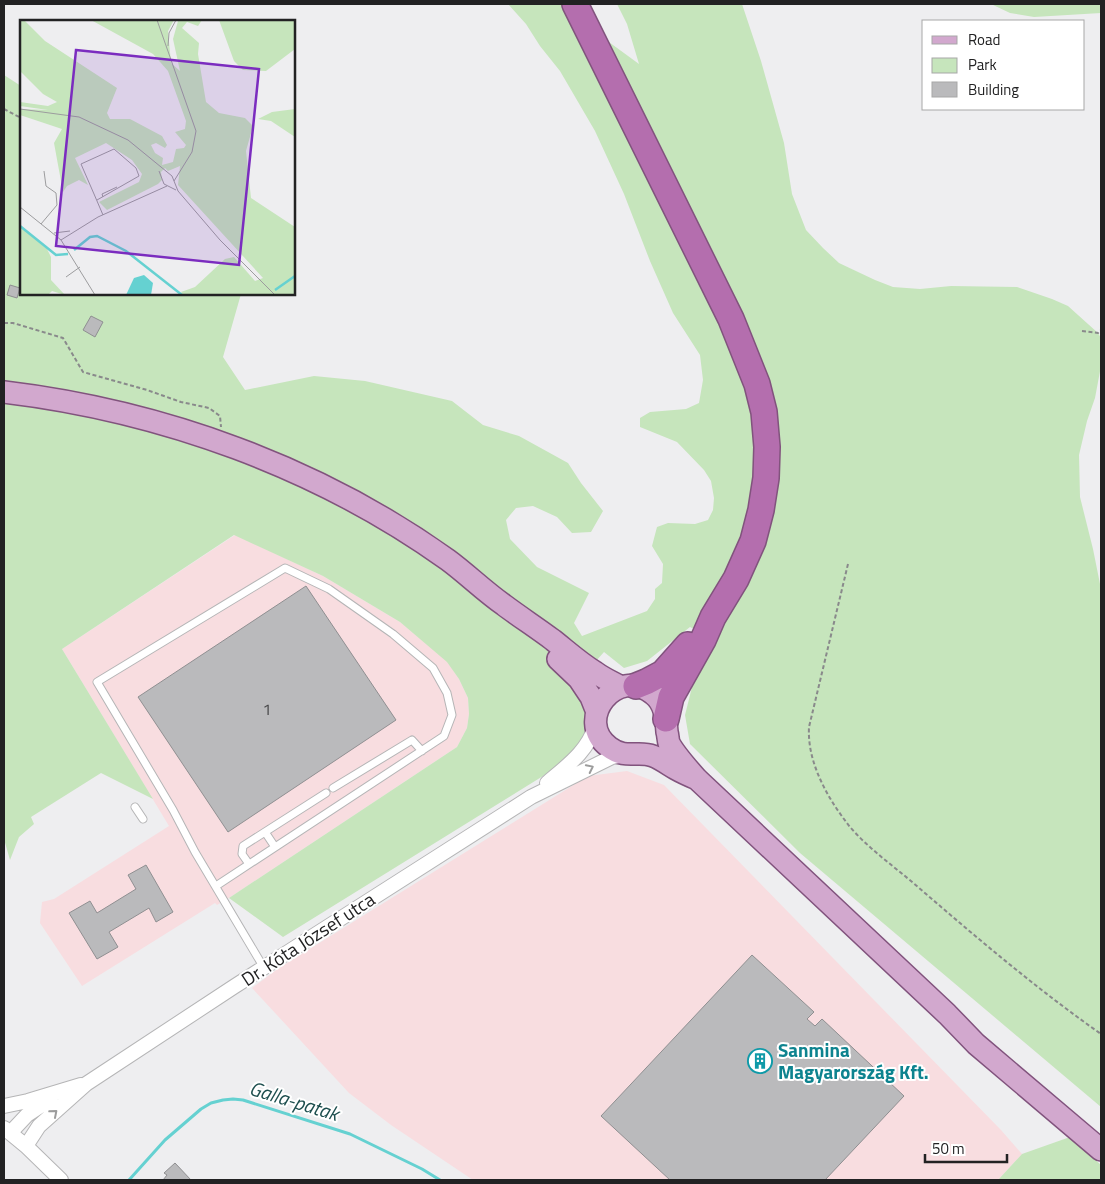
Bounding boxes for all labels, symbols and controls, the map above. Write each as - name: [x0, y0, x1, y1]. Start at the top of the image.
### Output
- inset map: [20, 20, 295, 295]
- legend: [922, 20, 1085, 110]
- text: Road: [968, 28, 1000, 51]
- text: Park: [968, 53, 997, 76]
- text: Building: [968, 78, 1019, 101]
- house number: 1: [263, 697, 271, 721]
- one-way arrow: [585, 763, 594, 774]
- street label: Dr. Kóta József utca: [235, 884, 381, 993]
- place label: Sanmina Magyarország Kft.: [778, 1035, 929, 1086]
- building icon: Sanmina Magyarország Kft.: [747, 1048, 773, 1074]
- water label: Galla-patak: [246, 1072, 345, 1129]
- one-way arrow: [48, 1110, 57, 1119]
- scale bar: [925, 1132, 1008, 1164]
- text: 50 m: [932, 1137, 965, 1160]

